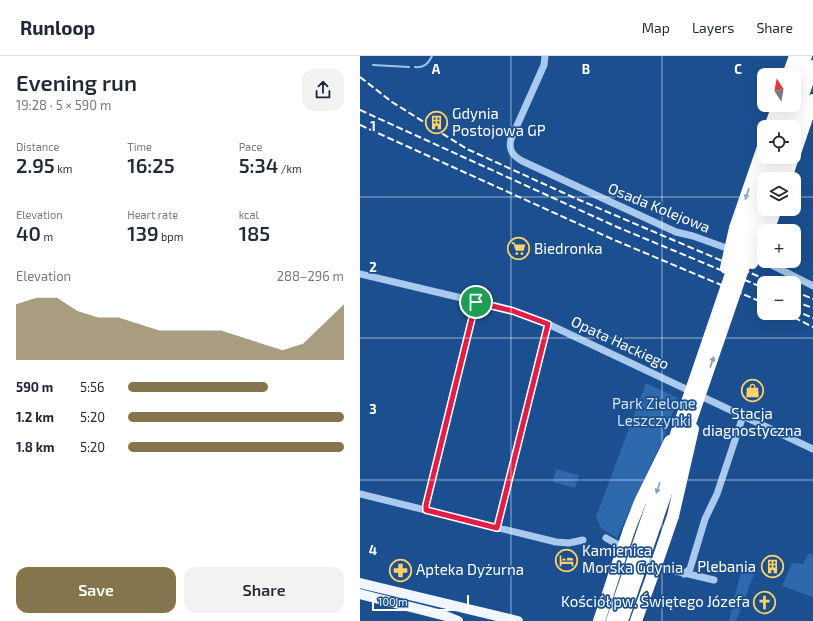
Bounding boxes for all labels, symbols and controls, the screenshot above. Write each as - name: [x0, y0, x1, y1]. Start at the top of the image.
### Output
- text: Runloop: [20, 16, 95, 39]
- text: Map: [642, 19, 670, 36]
- text: Layers: [692, 19, 734, 36]
- text: Share: [756, 19, 793, 36]
- text: A: [432, 61, 441, 77]
- text: B: [582, 61, 590, 77]
- text: C: [734, 61, 742, 77]
- north arrow: [757, 68, 801, 112]
- map controls: [757, 68, 801, 320]
- text: Evening run: [16, 69, 137, 95]
- button: share: [302, 69, 344, 111]
- text: 19:28 · 5 × 590 m: [16, 97, 111, 113]
- place label: Gdynia Postojowa GP: [452, 104, 546, 140]
- building icon: Gdynia Postojowa GP: [424, 110, 450, 136]
- text: 1: [370, 118, 376, 134]
- button: locate: [757, 120, 801, 164]
- text: Distance: [16, 140, 59, 153]
- text: Time: [127, 140, 152, 153]
- text: Pace: [239, 140, 262, 153]
- text: 2.95: [16, 153, 55, 177]
- text: 16:25: [127, 153, 175, 177]
- text: 5:34: [239, 153, 278, 177]
- text: km: [55, 162, 72, 175]
- text: /km: [278, 162, 302, 175]
- button: layers: [757, 172, 801, 216]
- street label: Osada Kolejowa: [605, 178, 713, 237]
- one-way arrow: [743, 189, 749, 201]
- text: Elevation: [16, 208, 63, 221]
- text: Heart rate: [127, 208, 178, 221]
- text: kcal: [239, 208, 259, 221]
- text: 40: [16, 221, 41, 245]
- text: 139: [127, 221, 159, 245]
- text: 185: [239, 221, 270, 245]
- button: +: [757, 224, 801, 268]
- text: m: [41, 230, 53, 243]
- text: bpm: [159, 230, 183, 243]
- supermarket icon: Biedronka: [505, 236, 531, 262]
- place label: Biedronka: [534, 239, 603, 257]
- text: 2: [369, 259, 377, 275]
- text: Elevation: [16, 268, 71, 284]
- text: 288–296 m: [277, 268, 344, 284]
- button: −: [757, 276, 801, 320]
- pin: [459, 285, 493, 319]
- icon: arrive: [465, 291, 487, 313]
- street label: Opata Hackiego: [569, 312, 672, 373]
- one-way arrow: [709, 356, 715, 368]
- shop icon: Stacja diagnostyczna: [739, 378, 765, 404]
- text: 590 m: [16, 379, 53, 395]
- text: 5:56: [80, 379, 104, 395]
- park label: Park Zielone Leszczynki: [612, 394, 696, 429]
- text: 3: [369, 401, 377, 417]
- place label: Stacja diagnostyczna: [702, 404, 802, 439]
- text: 1.2 km: [16, 409, 54, 425]
- text: 5:20: [80, 409, 105, 425]
- text: 1.8 km: [16, 439, 54, 455]
- text: 5:20: [80, 439, 105, 455]
- one-way arrow: [655, 482, 661, 494]
- place label: Kamienica Morska Gdynia: [582, 541, 683, 576]
- text: 4: [369, 542, 377, 558]
- hotel icon: Kamienica Morska Gdynia: [554, 547, 580, 573]
- building icon: Plebania: [759, 554, 785, 580]
- pharmacy icon: Apteka Dyżurna: [388, 557, 414, 583]
- place label: Plebania: [697, 557, 756, 575]
- place label: Apteka Dyżurna: [416, 560, 524, 578]
- button: Save: [16, 567, 176, 613]
- button: Share: [184, 567, 344, 613]
- church icon: Kościół pw. Świętego Józefa: [752, 589, 778, 615]
- place label: Kościół pw. Świętego Józefa: [561, 592, 750, 610]
- scale bar: [372, 593, 469, 612]
- text: 100 m: [378, 595, 408, 608]

